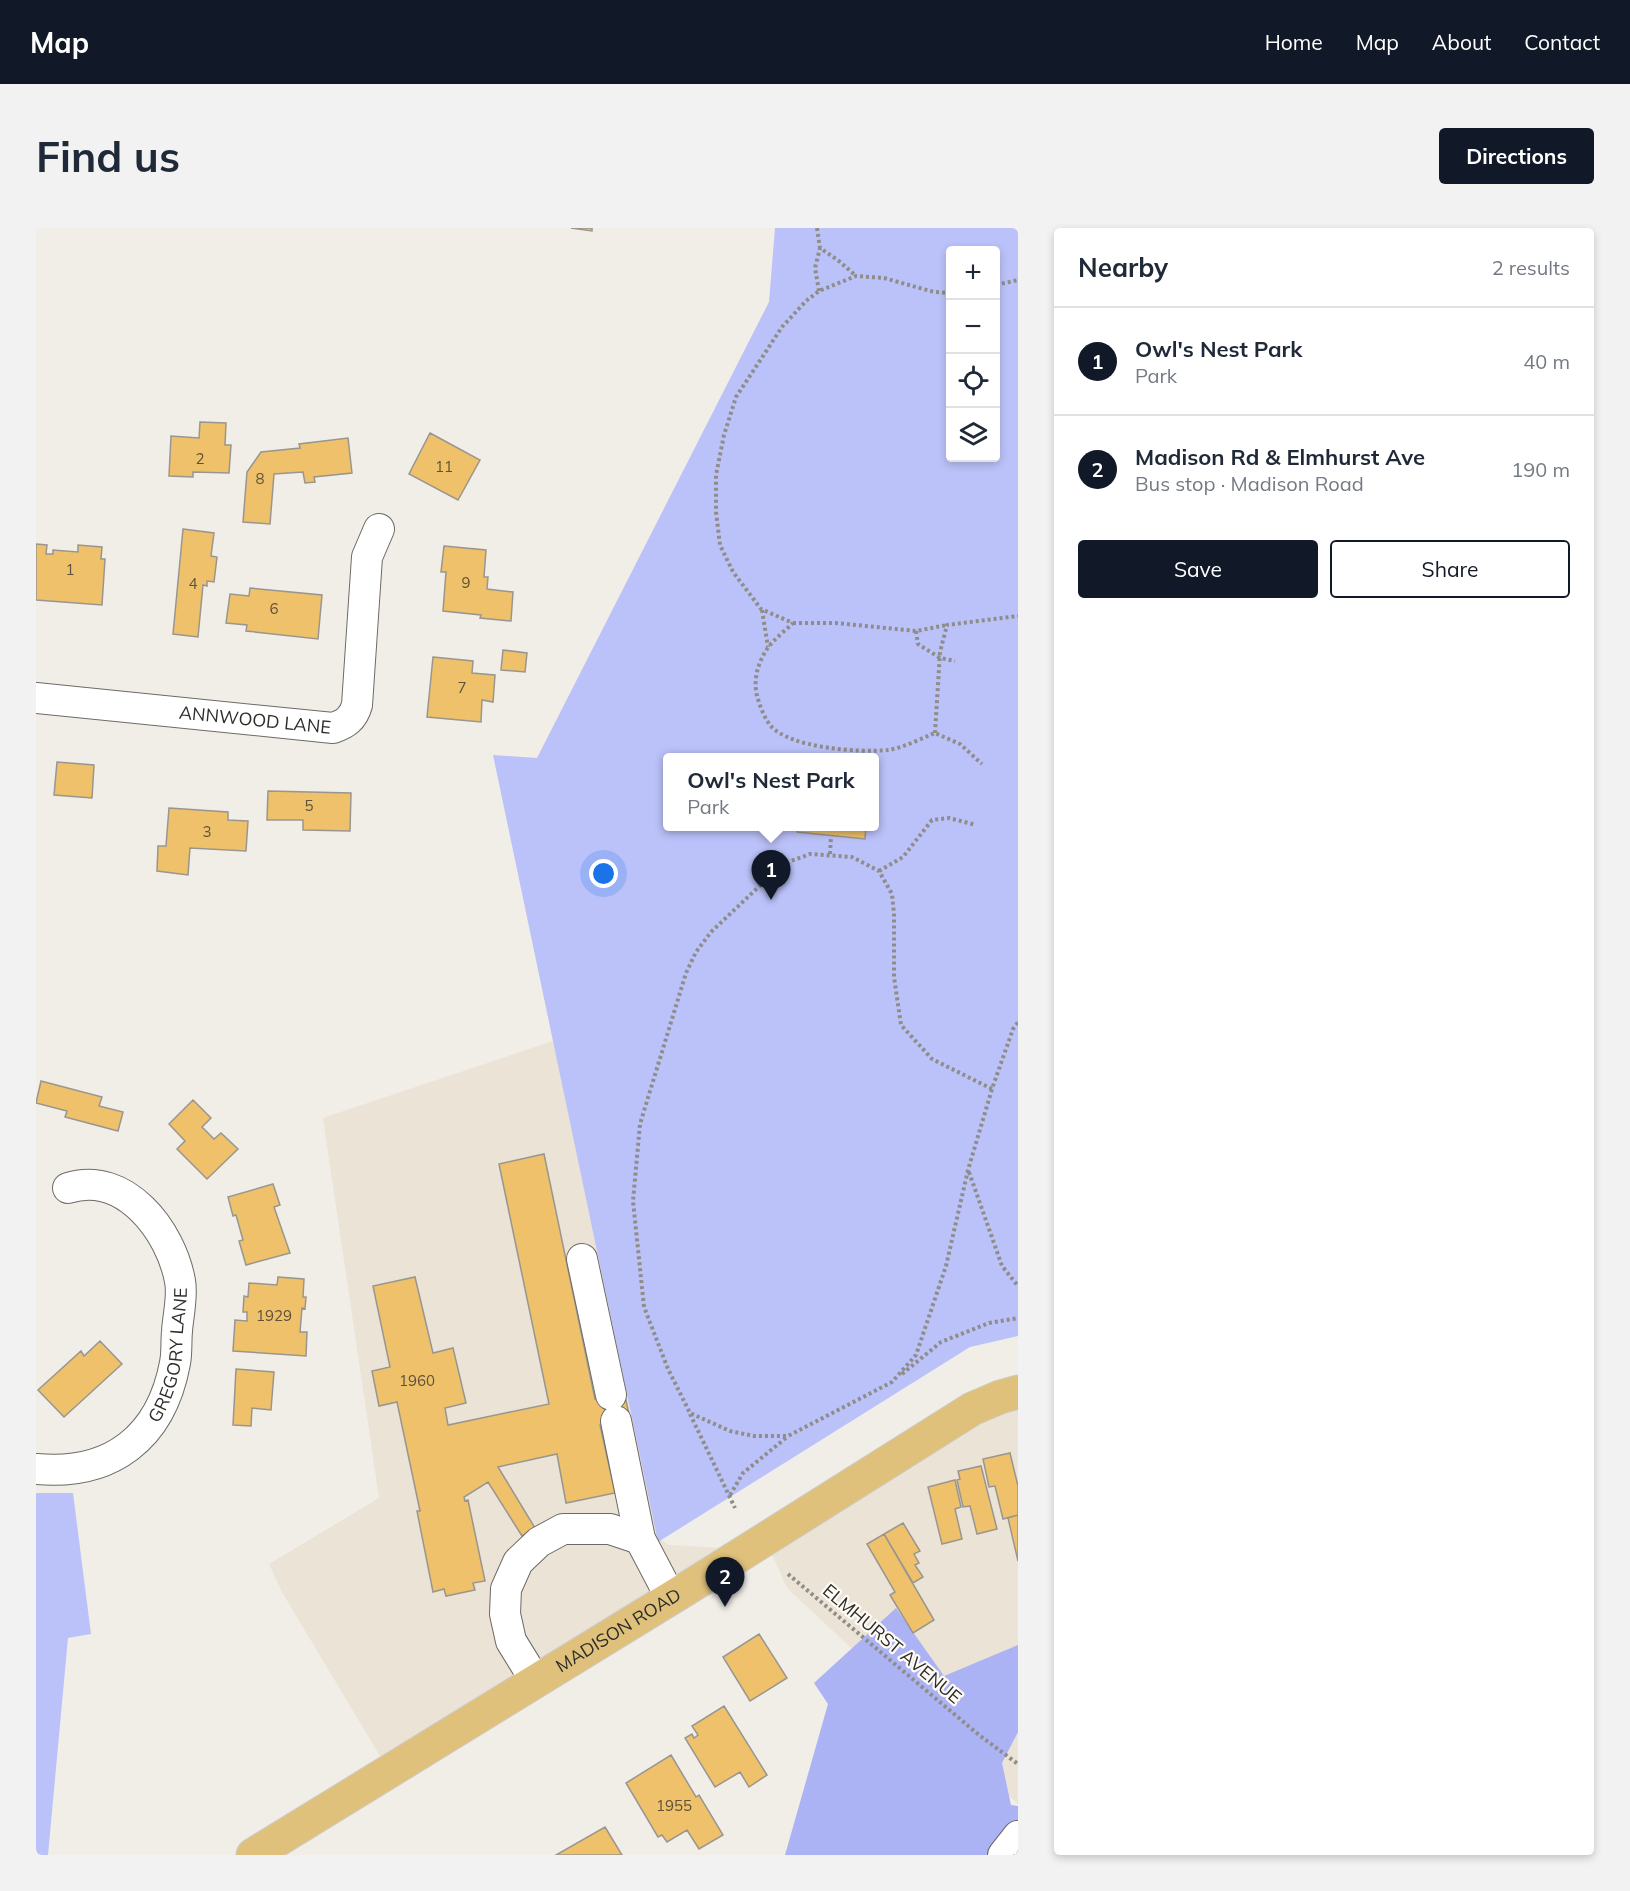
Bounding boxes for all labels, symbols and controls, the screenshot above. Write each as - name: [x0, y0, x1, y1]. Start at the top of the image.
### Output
- text: Map: [30, 25, 89, 60]
- text: Home: [1265, 29, 1323, 55]
- text: Map: [1356, 29, 1399, 55]
- text: About: [1432, 29, 1491, 55]
- text: Contact: [1524, 29, 1600, 55]
- button: Directions: [1439, 128, 1594, 184]
- text: Find us: [36, 130, 180, 183]
- map controls: [946, 246, 1000, 462]
- button: +: [946, 246, 1000, 300]
- text: Nearby: [1078, 251, 1168, 284]
- text: 2 results: [1492, 255, 1570, 280]
- button: −: [946, 300, 1000, 354]
- text: Owl's Nest Park: [1135, 335, 1302, 363]
- text: 1: [1092, 349, 1104, 374]
- text: 40 m: [1523, 349, 1570, 374]
- button: locate: [946, 354, 1000, 408]
- text: Park: [1135, 363, 1177, 388]
- button: layers: [946, 408, 1000, 462]
- text: Madison Rd & Elmhurst Ave: [1135, 443, 1425, 471]
- house number: 2: [195, 449, 205, 468]
- house number: 11: [435, 457, 453, 476]
- text: 2: [1092, 457, 1104, 482]
- text: 190 m: [1511, 457, 1570, 482]
- house number: 8: [255, 469, 265, 488]
- text: Bus stop · Madison Road: [1135, 471, 1364, 496]
- button: Save: [1078, 540, 1318, 598]
- button: Share: [1330, 540, 1570, 598]
- house number: 1: [65, 560, 75, 579]
- house number: 9: [461, 573, 471, 592]
- house number: 4: [188, 574, 198, 593]
- house number: 6: [269, 599, 279, 618]
- house number: 7: [457, 678, 467, 697]
- street label: ANNWOOD LANE: [178, 701, 332, 739]
- popup: [663, 753, 879, 831]
- text: Owl's Nest Park: [687, 766, 855, 794]
- text: Park: [687, 794, 729, 819]
- house number: 5: [304, 796, 314, 815]
- house number: 3: [202, 822, 212, 841]
- pin: 1: [752, 850, 790, 900]
- your location: [589, 859, 618, 888]
- street label: GREGORY LANE: [143, 1287, 192, 1426]
- house number: 1929: [256, 1306, 292, 1325]
- house number: 1960: [399, 1371, 435, 1390]
- pin: 2: [706, 1558, 744, 1607]
- street label: ELMHURST AVENUE: [818, 1579, 966, 1708]
- street label: MADISON ROAD: [551, 1583, 685, 1677]
- house number: 1955: [656, 1796, 692, 1815]

